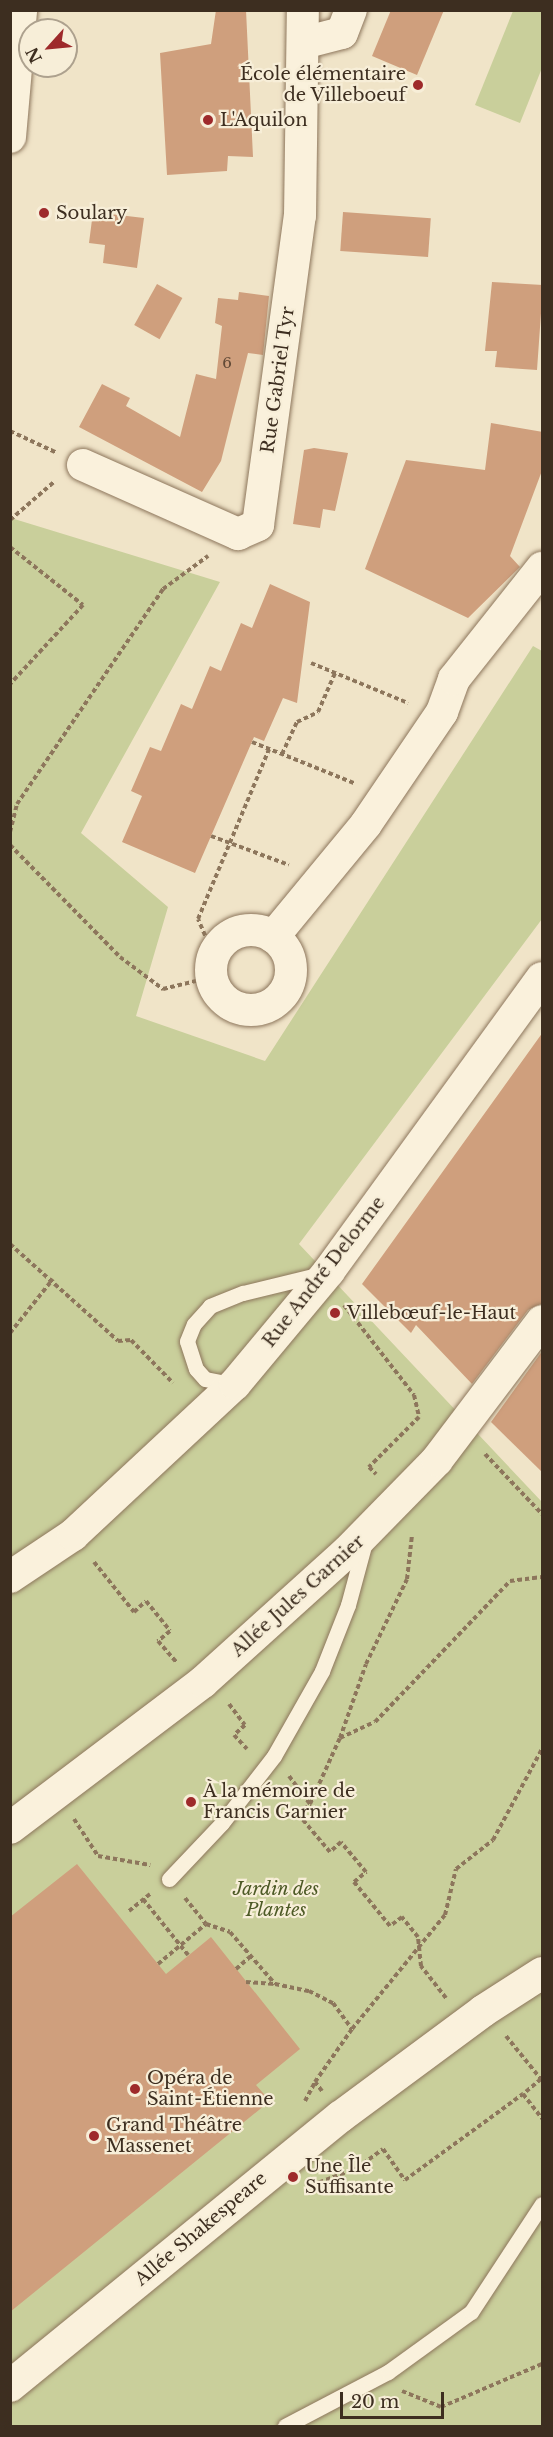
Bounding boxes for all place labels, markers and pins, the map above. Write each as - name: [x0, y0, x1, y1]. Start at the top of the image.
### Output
- place label: École élémentaire de Villeboeuf: [240, 64, 406, 106]
- marker: École élémentaire de Villeboeuf: [411, 78, 425, 92]
- place label: L'Aquilon: [220, 109, 308, 131]
- marker: L'Aquilon: [201, 113, 215, 127]
- place label: Soulary: [56, 202, 127, 224]
- marker: Soulary: [37, 206, 51, 220]
- place label: Villebœuf-le-Haut: [347, 1302, 516, 1324]
- marker: Villebœuf-le-Haut: [328, 1306, 342, 1320]
- place label: À la mémoire de Francis Garnier: [203, 1781, 356, 1824]
- marker: À la mémoire de Francis Garnier: [184, 1795, 198, 1809]
- place label: Opéra de Saint-Étienne: [147, 2068, 274, 2110]
- marker: Opéra de Saint-Étienne: [128, 2082, 142, 2096]
- place label: Grand Théâtre Massenet: [106, 2115, 243, 2158]
- marker: Grand Théâtre Massenet: [87, 2129, 101, 2143]
- place label: Une Île Suffisante: [305, 2156, 394, 2198]
- marker: Une Île Suffisante: [286, 2170, 300, 2184]

